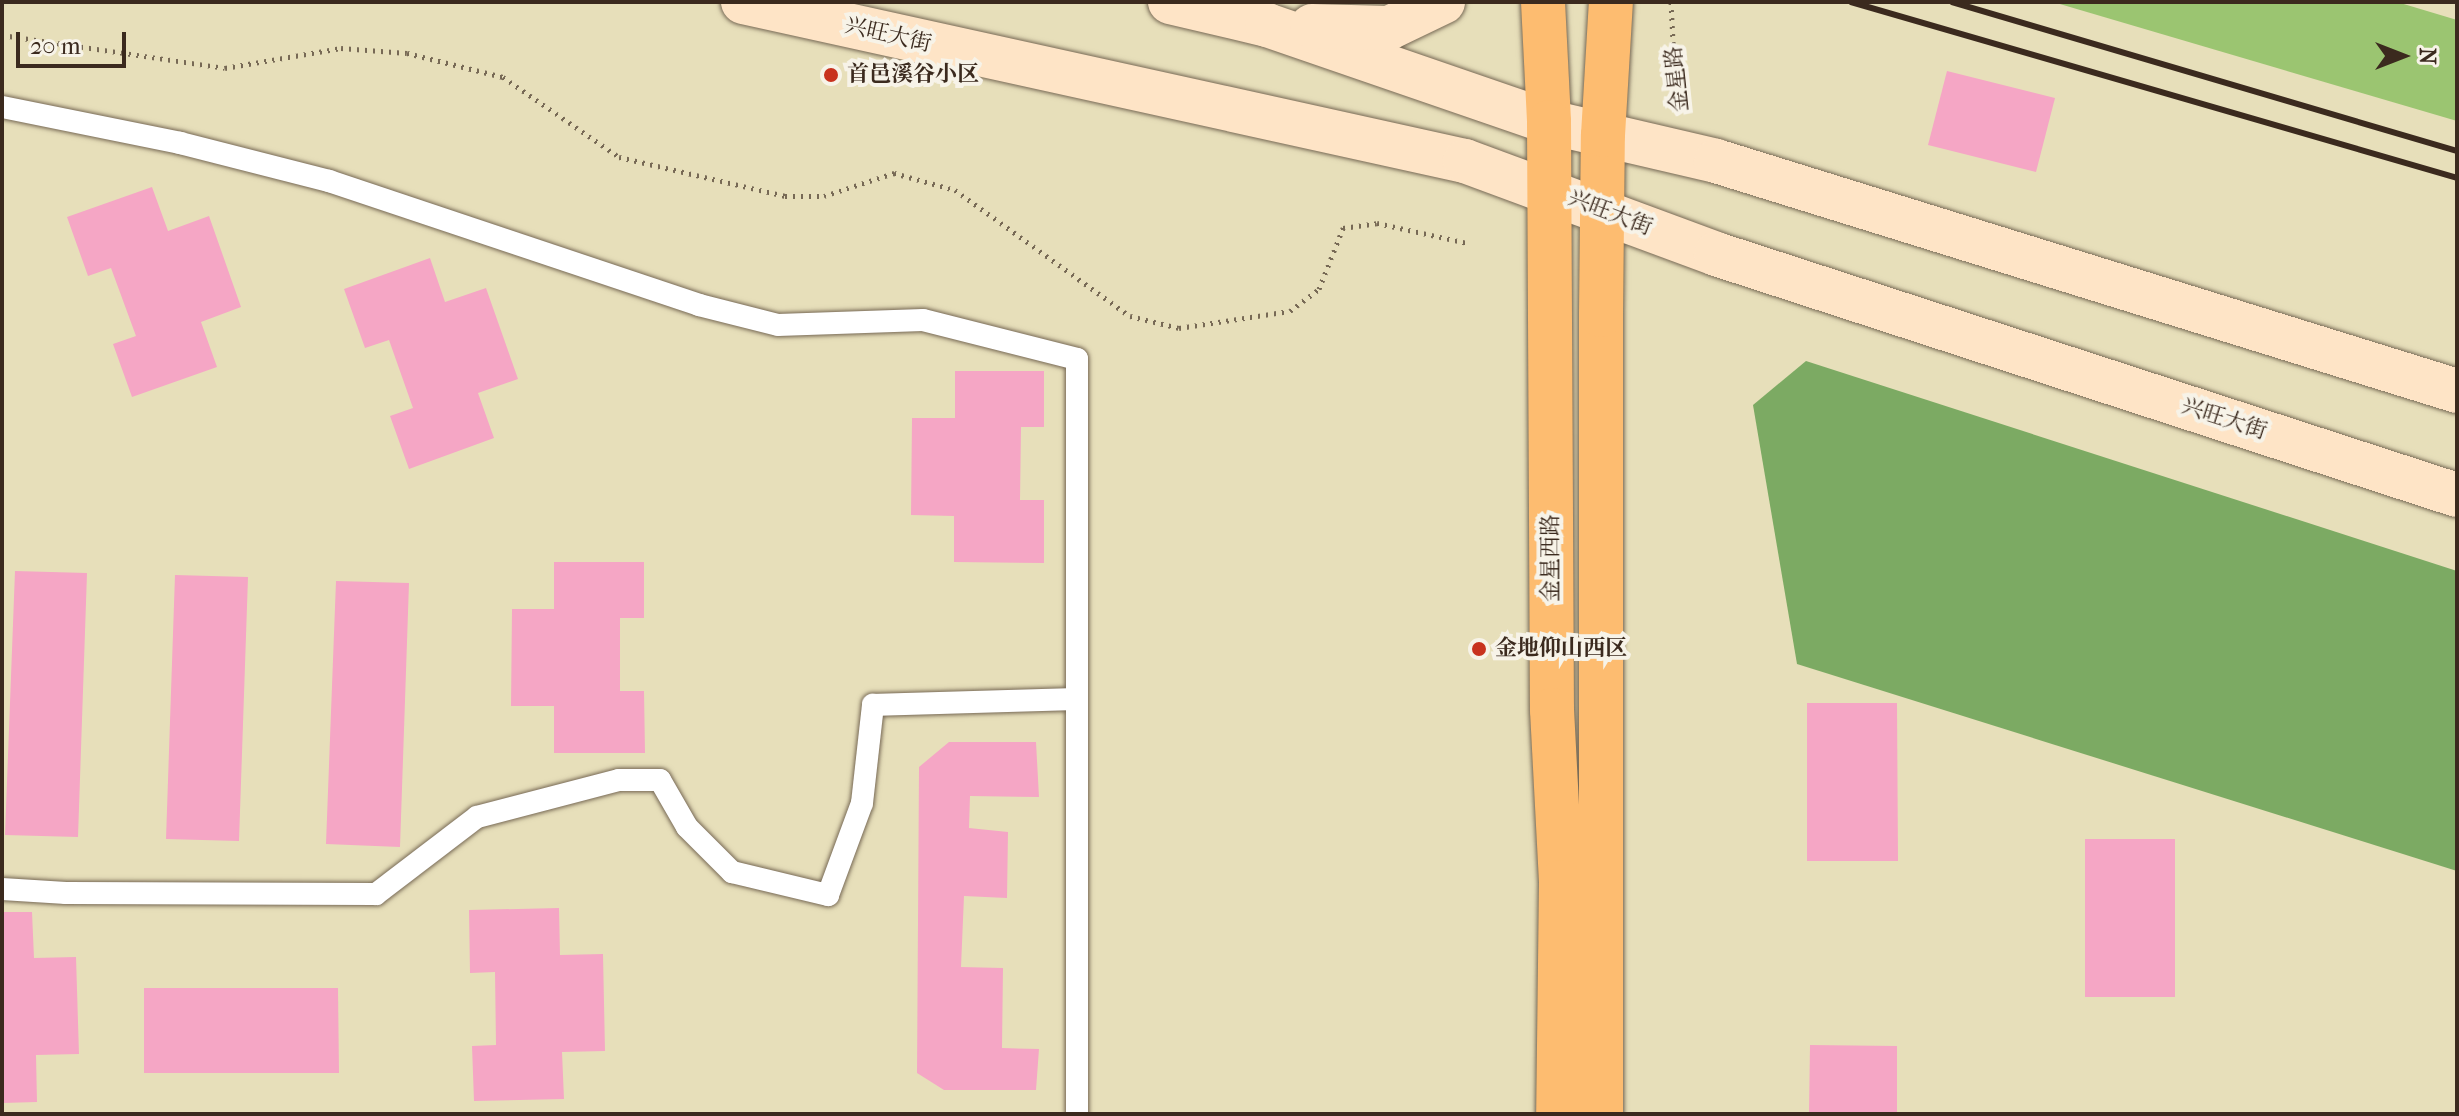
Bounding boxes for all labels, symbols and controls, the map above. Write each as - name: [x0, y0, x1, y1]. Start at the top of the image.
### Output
- street label: 兴旺大街: [842, 12, 934, 58]
- scale bar: [20, 16, 130, 66]
- north arrow: [2363, 16, 2443, 96]
- text: 20 m: [30, 32, 81, 60]
- street label: 金星路: [1660, 45, 1694, 113]
- text: N: [2414, 48, 2440, 64]
- place label: 首邑溪谷小区: [847, 62, 979, 88]
- marker: 首邑溪谷小区: [822, 66, 840, 84]
- street label: 兴旺大街: [1564, 185, 1656, 241]
- street label: 兴旺大街: [2178, 393, 2270, 445]
- street label: 金星西路: [1538, 514, 1564, 602]
- place label: 金地仰山西区: [1495, 636, 1627, 662]
- marker: 金地仰山西区: [1470, 640, 1488, 658]

